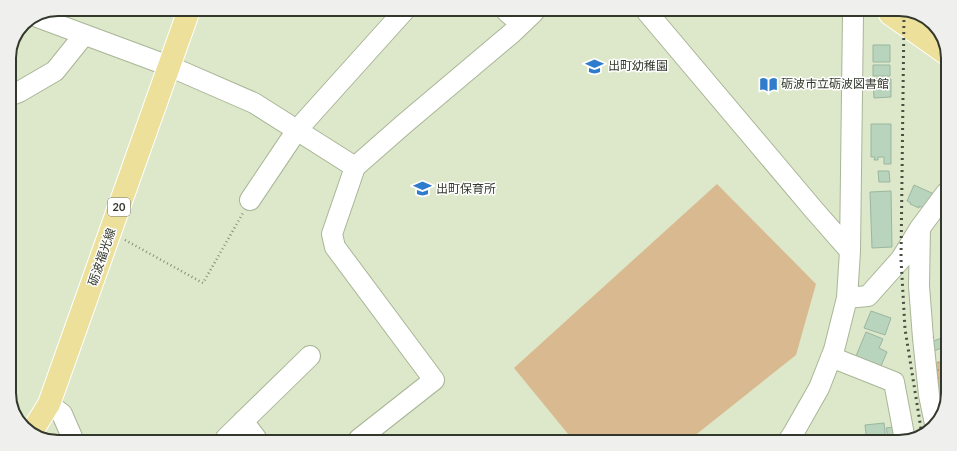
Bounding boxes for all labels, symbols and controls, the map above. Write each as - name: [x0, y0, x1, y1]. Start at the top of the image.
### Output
- school or university icon: 出町幼稚園: [585, 56, 605, 76]
- place label: 出町幼稚園: [608, 58, 668, 73]
- library icon: 砺波市立砺波図書館: [758, 74, 778, 94]
- place label: 砺波市立砺波図書館: [781, 76, 889, 91]
- school or university icon: 出町保育所: [413, 179, 433, 199]
- place label: 出町保育所: [436, 181, 496, 196]
- road number: 20: [108, 198, 130, 216]
- street label: 砺波福光線: [85, 226, 118, 288]

